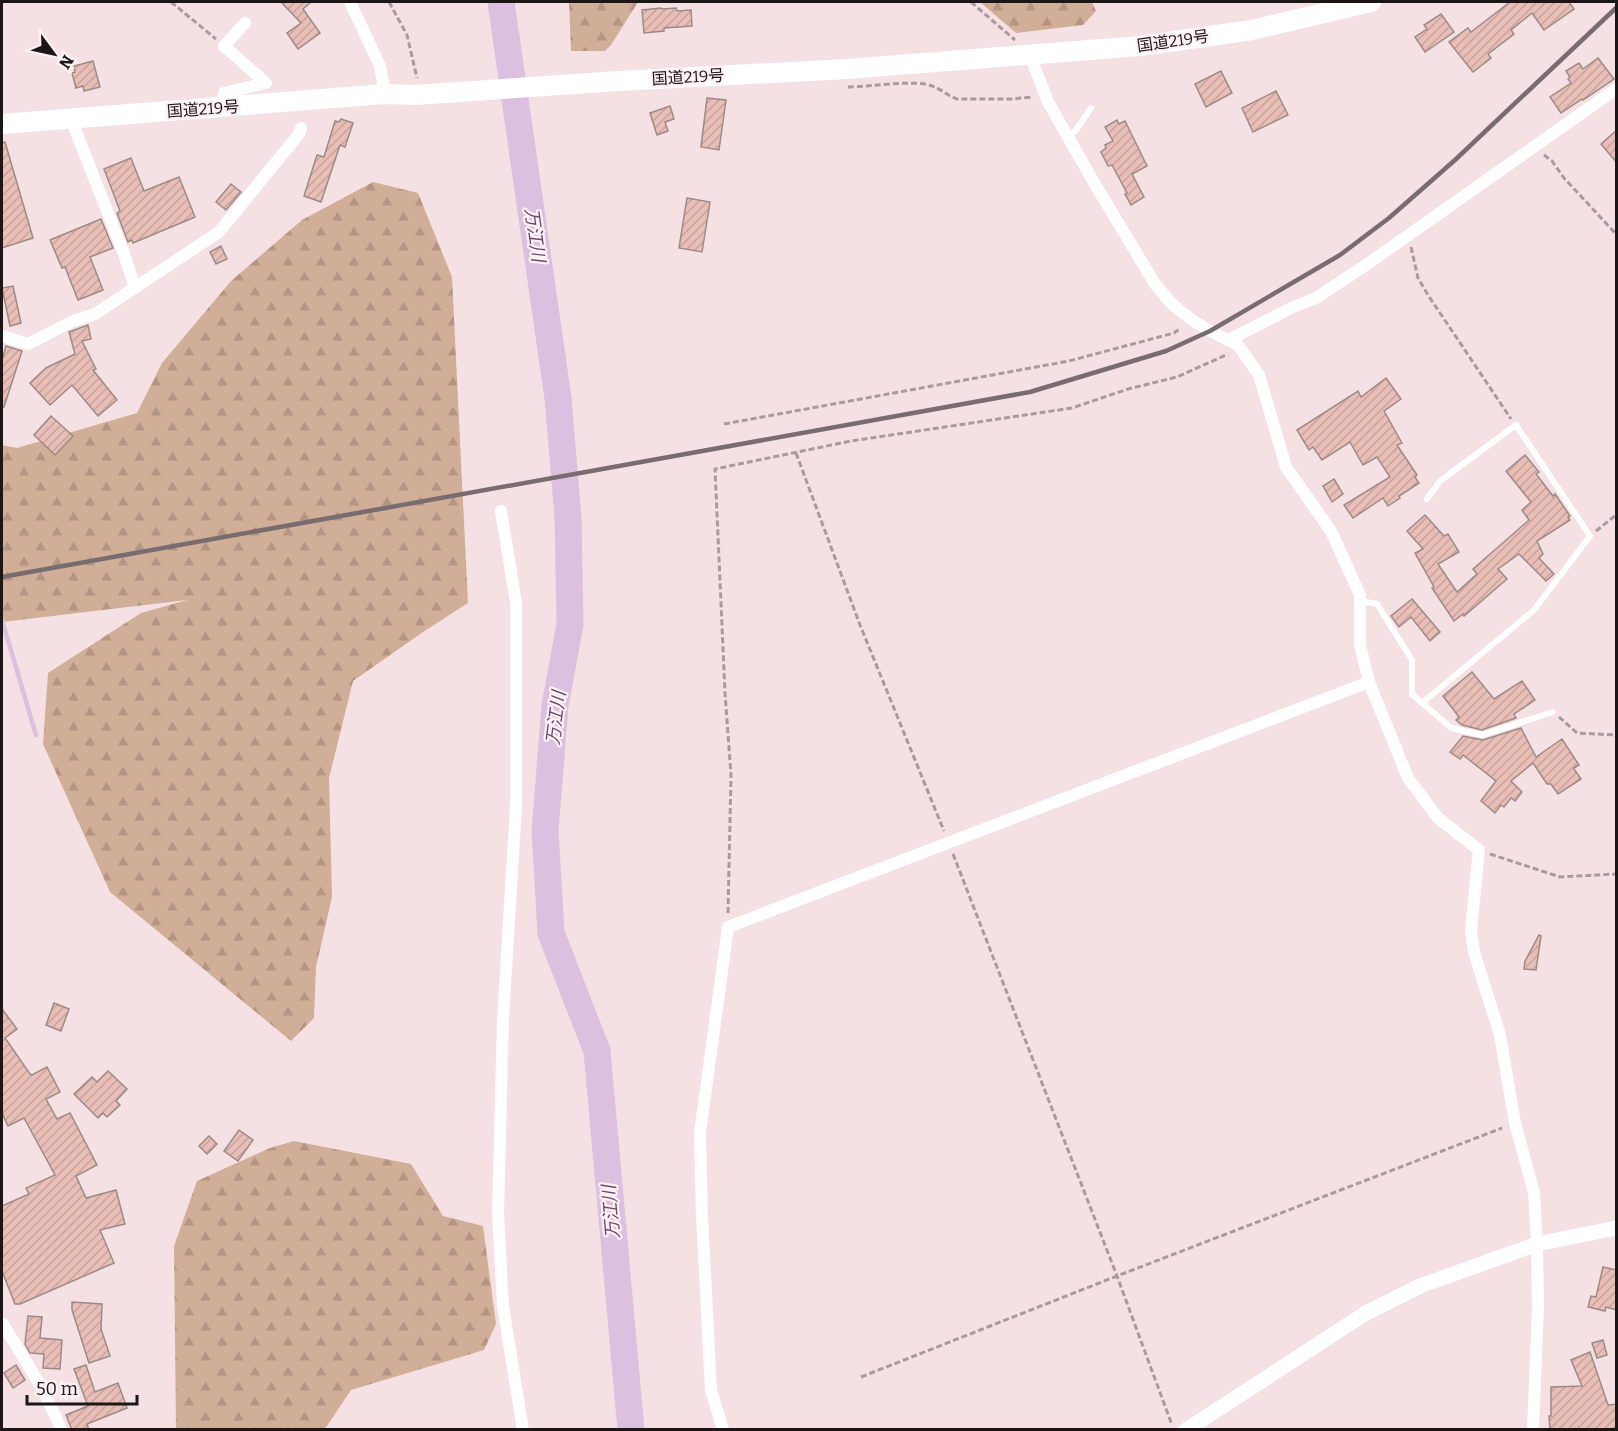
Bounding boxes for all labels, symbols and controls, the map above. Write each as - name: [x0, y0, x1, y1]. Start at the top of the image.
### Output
- north arrow: [24, 24, 84, 84]
- street label: 国道219号: [1136, 27, 1210, 55]
- text: N: [55, 52, 77, 72]
- street label: 国道219号: [651, 66, 725, 88]
- street label: 国道219号: [166, 97, 240, 121]
- water label: 万江川: [520, 207, 550, 265]
- water label: 万江川: [542, 688, 570, 746]
- water label: 万江川: [598, 1182, 624, 1240]
- scale bar: [27, 1368, 136, 1406]
- text: 50 m: [36, 1378, 78, 1400]

